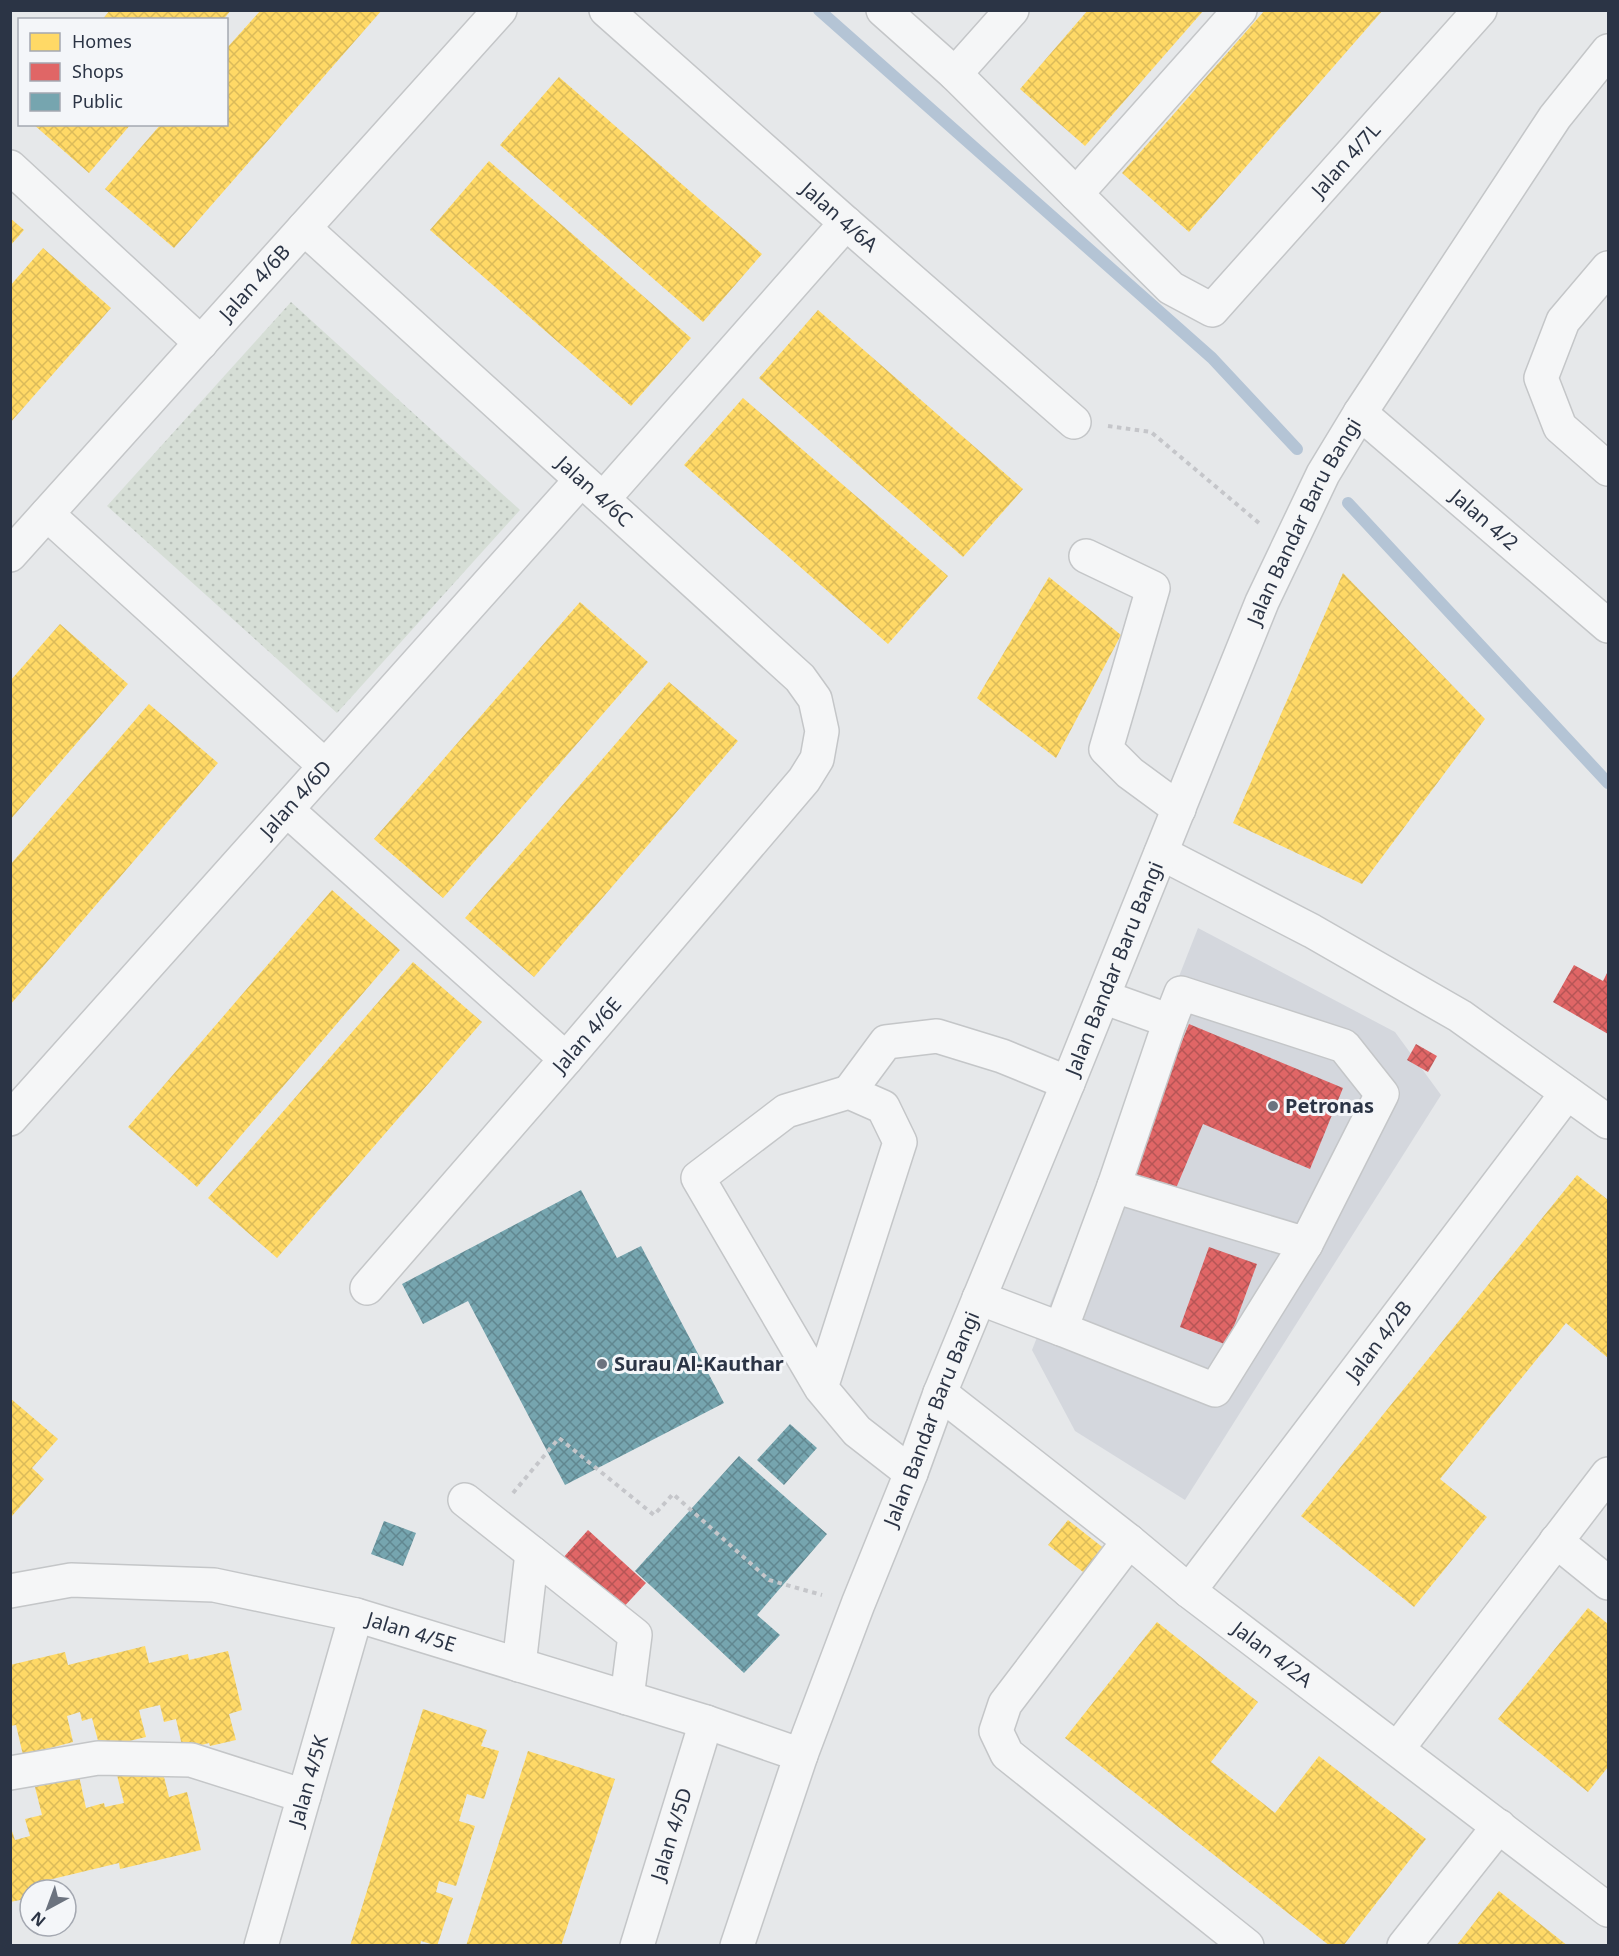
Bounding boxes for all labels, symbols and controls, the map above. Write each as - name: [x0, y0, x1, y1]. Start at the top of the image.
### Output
- legend: [18, 18, 228, 126]
- text: Homes: [72, 29, 132, 53]
- text: Shops: [72, 59, 124, 83]
- text: Public: [72, 89, 123, 113]
- street label: Jalan 4/7L: [1304, 117, 1386, 204]
- street label: Jalan 4/6A: [794, 174, 884, 258]
- street label: Jalan 4/6B: [212, 239, 296, 328]
- street label: Jalan Bandar Baru Bangi: [1239, 413, 1367, 631]
- street label: Jalan 4/6C: [549, 448, 639, 533]
- street label: Jalan 4/2: [1444, 482, 1524, 556]
- street label: Jalan 4/6D: [252, 754, 337, 845]
- street label: Jalan Bandar Baru Bangi: [1058, 857, 1169, 1081]
- street label: Jalan 4/6E: [545, 991, 627, 1080]
- place label: Petronas: [1285, 1092, 1374, 1119]
- marker: Petronas: [1266, 1099, 1280, 1113]
- street label: Jalan 4/2B: [1338, 1295, 1418, 1388]
- street label: Jalan Bandar Baru Bangi: [876, 1307, 985, 1532]
- place label: Surau Al-Kauthar: [614, 1350, 784, 1377]
- marker: Surau Al-Kauthar: [595, 1357, 609, 1371]
- street label: Jalan 4/5E: [361, 1604, 459, 1658]
- street label: Jalan 4/2A: [1226, 1614, 1318, 1693]
- street label: Jalan 4/5K: [282, 1731, 334, 1831]
- street label: Jalan 4/5D: [643, 1784, 698, 1886]
- north arrow: [18, 1878, 78, 1938]
- text: N: [26, 1907, 50, 1932]

